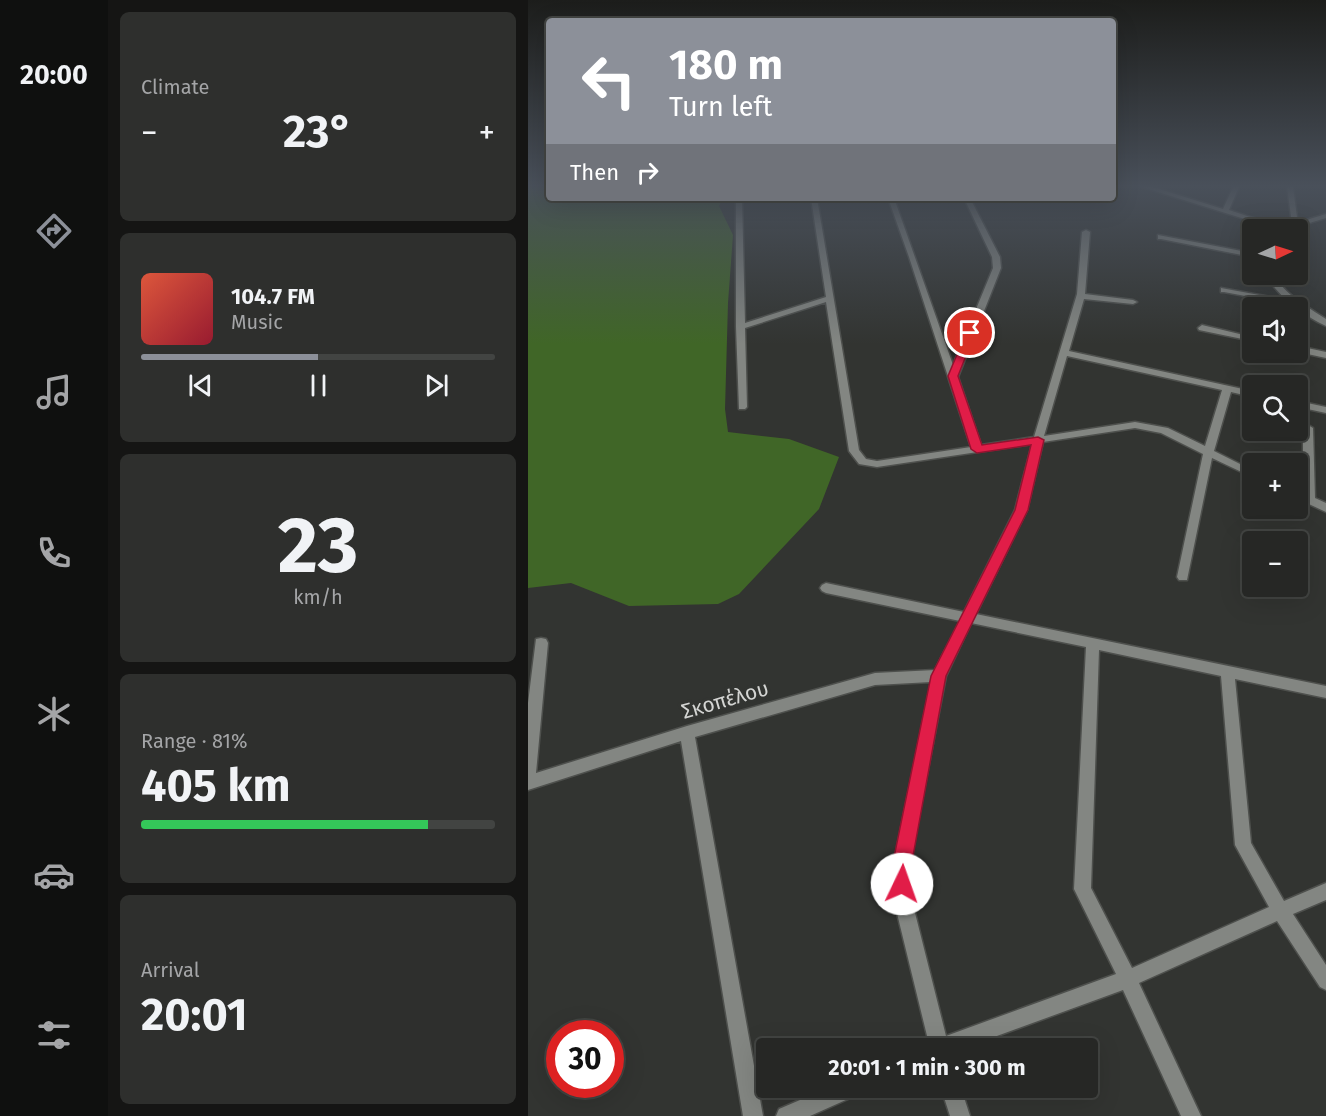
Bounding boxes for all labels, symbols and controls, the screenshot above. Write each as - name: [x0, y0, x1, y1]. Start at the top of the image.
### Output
- text: 180 m: [669, 40, 783, 90]
- icon: left: [570, 42, 648, 120]
- text: 20:00: [20, 59, 88, 91]
- text: Climate: [141, 75, 209, 99]
- text: Turn left: [669, 91, 772, 123]
- text: 23°: [283, 105, 353, 159]
- text: −: [141, 113, 158, 153]
- text: +: [479, 113, 495, 153]
- icon: right: [631, 156, 664, 189]
- text: Then: [570, 159, 619, 186]
- icon: directions: [33, 210, 75, 252]
- north arrow: [1242, 219, 1308, 285]
- map controls: [1242, 219, 1308, 597]
- text: 104.7 FM: [231, 283, 315, 310]
- button: sound: [1242, 297, 1308, 363]
- pin: [944, 307, 995, 358]
- text: Music: [231, 310, 283, 334]
- icon: arrive: [953, 316, 986, 349]
- icon: previous: [184, 369, 217, 402]
- icon: pause: [302, 369, 335, 402]
- icon: next: [420, 369, 453, 402]
- icon: music: [33, 371, 75, 413]
- button: search: [1242, 375, 1308, 441]
- button: +: [1242, 453, 1308, 519]
- text: 23: [278, 499, 358, 593]
- button: −: [1242, 531, 1308, 597]
- icon: phone: [33, 532, 75, 574]
- text: km/h: [293, 585, 343, 609]
- street label: Σκοπέλου: [678, 675, 772, 725]
- icon: climate: [33, 693, 75, 735]
- text: Range · 81%: [141, 729, 247, 753]
- text: 405 km: [141, 759, 290, 813]
- position arrow: [870, 852, 934, 916]
- icon: car: [33, 854, 75, 896]
- text: Arrival: [141, 958, 200, 982]
- text: 20:01: [141, 988, 248, 1042]
- icon: filters: [33, 1014, 75, 1056]
- speed limit sign: 30: [546, 1020, 624, 1098]
- text: 20:01 · 1 min · 300 m: [828, 1054, 1026, 1081]

